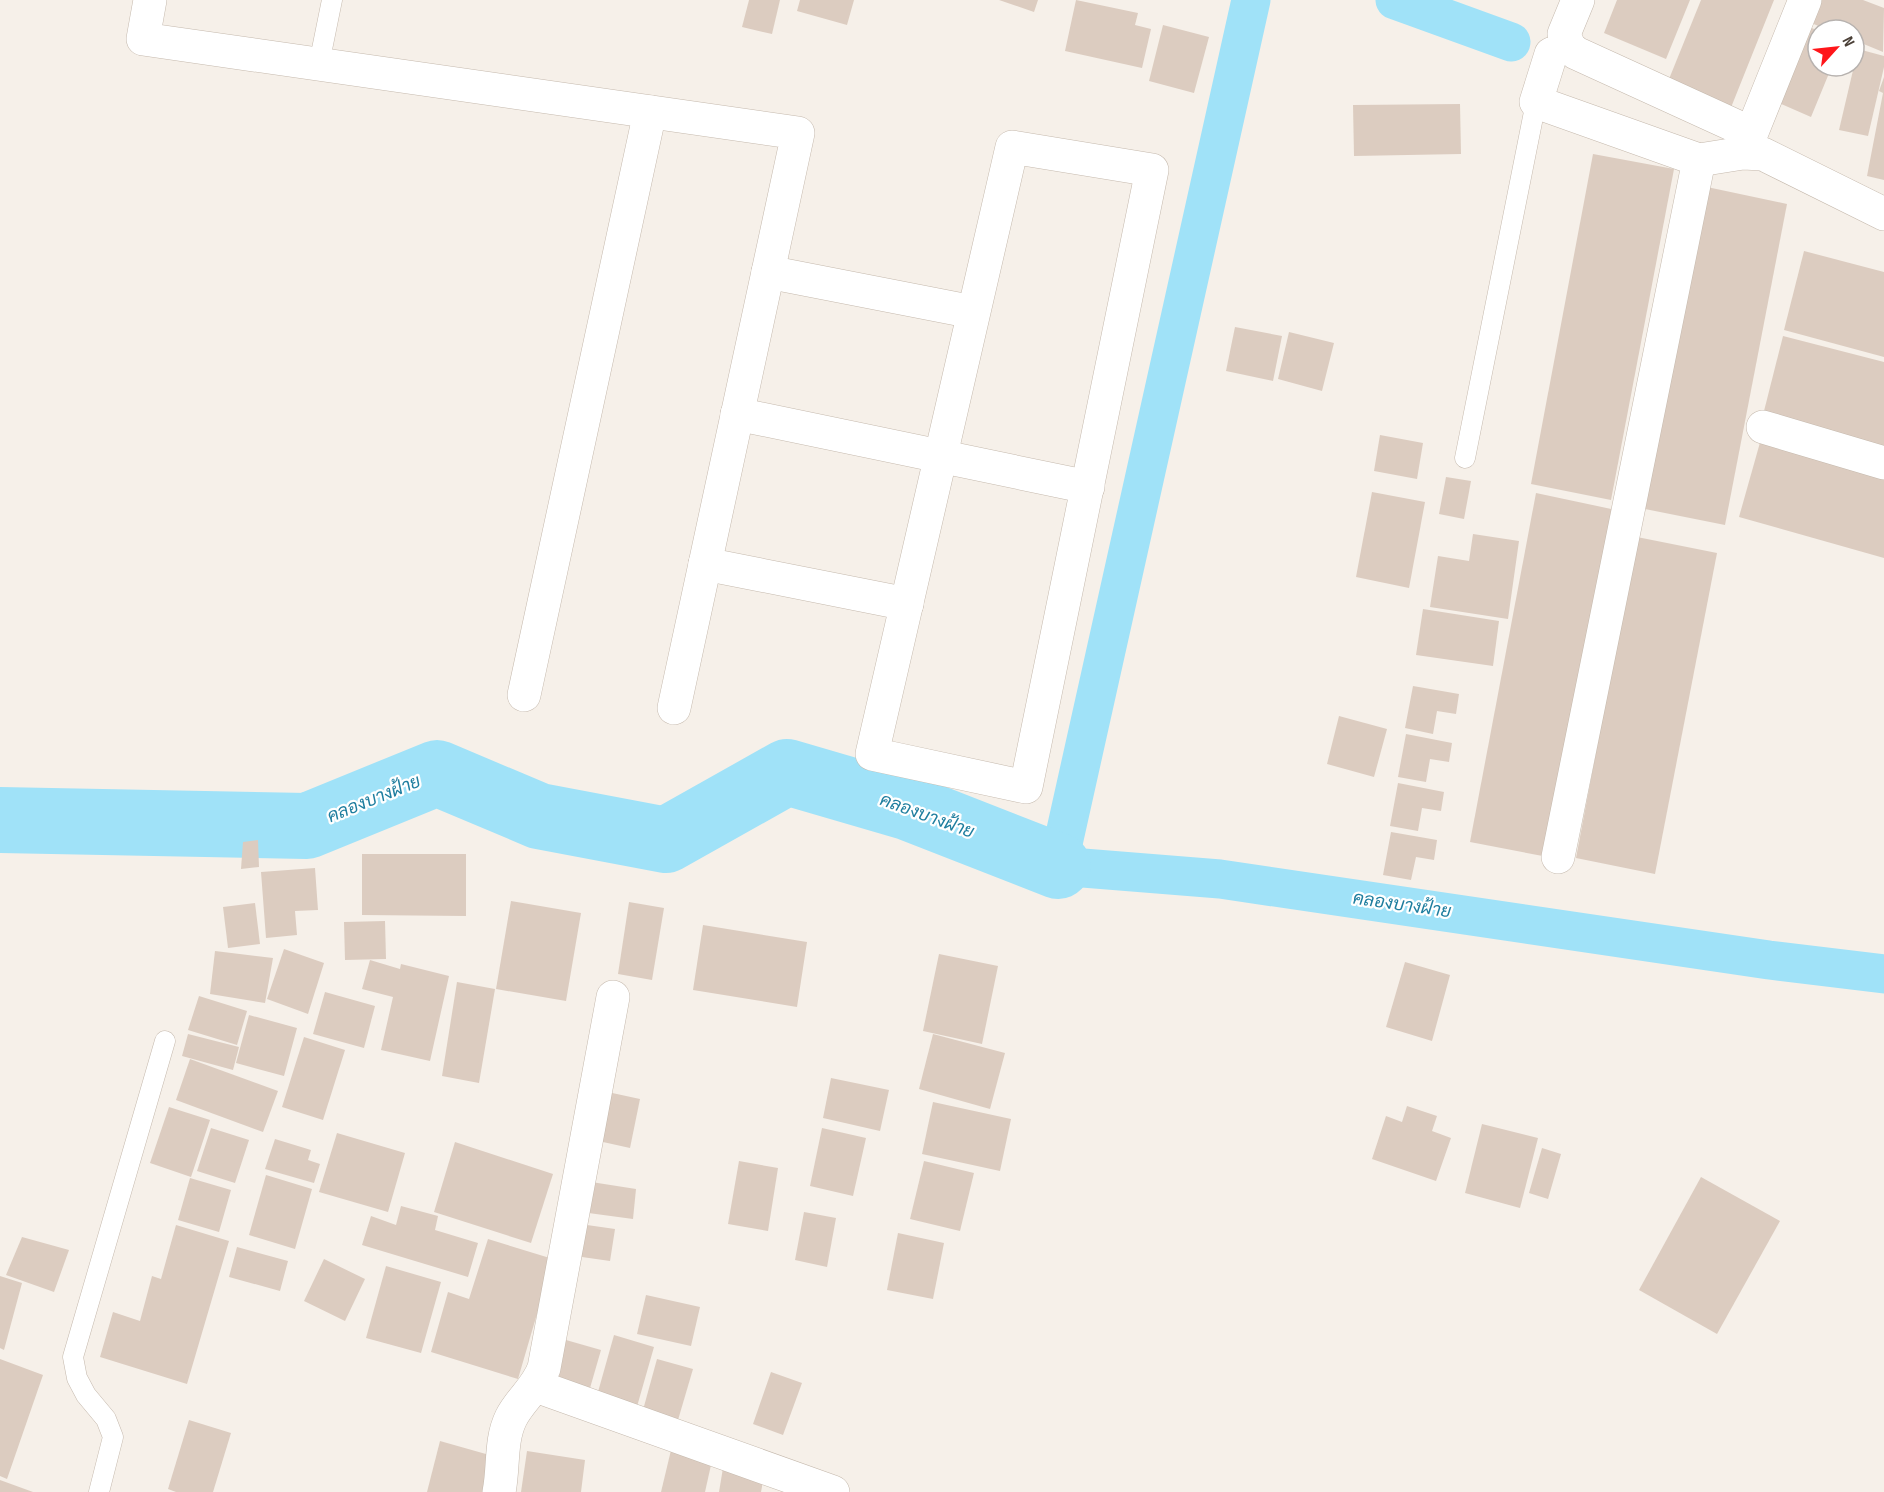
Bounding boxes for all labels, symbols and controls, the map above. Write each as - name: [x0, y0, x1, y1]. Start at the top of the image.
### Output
- north arrow: [1806, 18, 1866, 78]
- text: N: [1838, 34, 1858, 50]
- water label: คลองบางฝ้าย: [324, 770, 424, 827]
- water label: คลองบางฝ้าย: [877, 788, 977, 843]
- water label: คลองบางฝ้าย: [1352, 887, 1453, 922]

